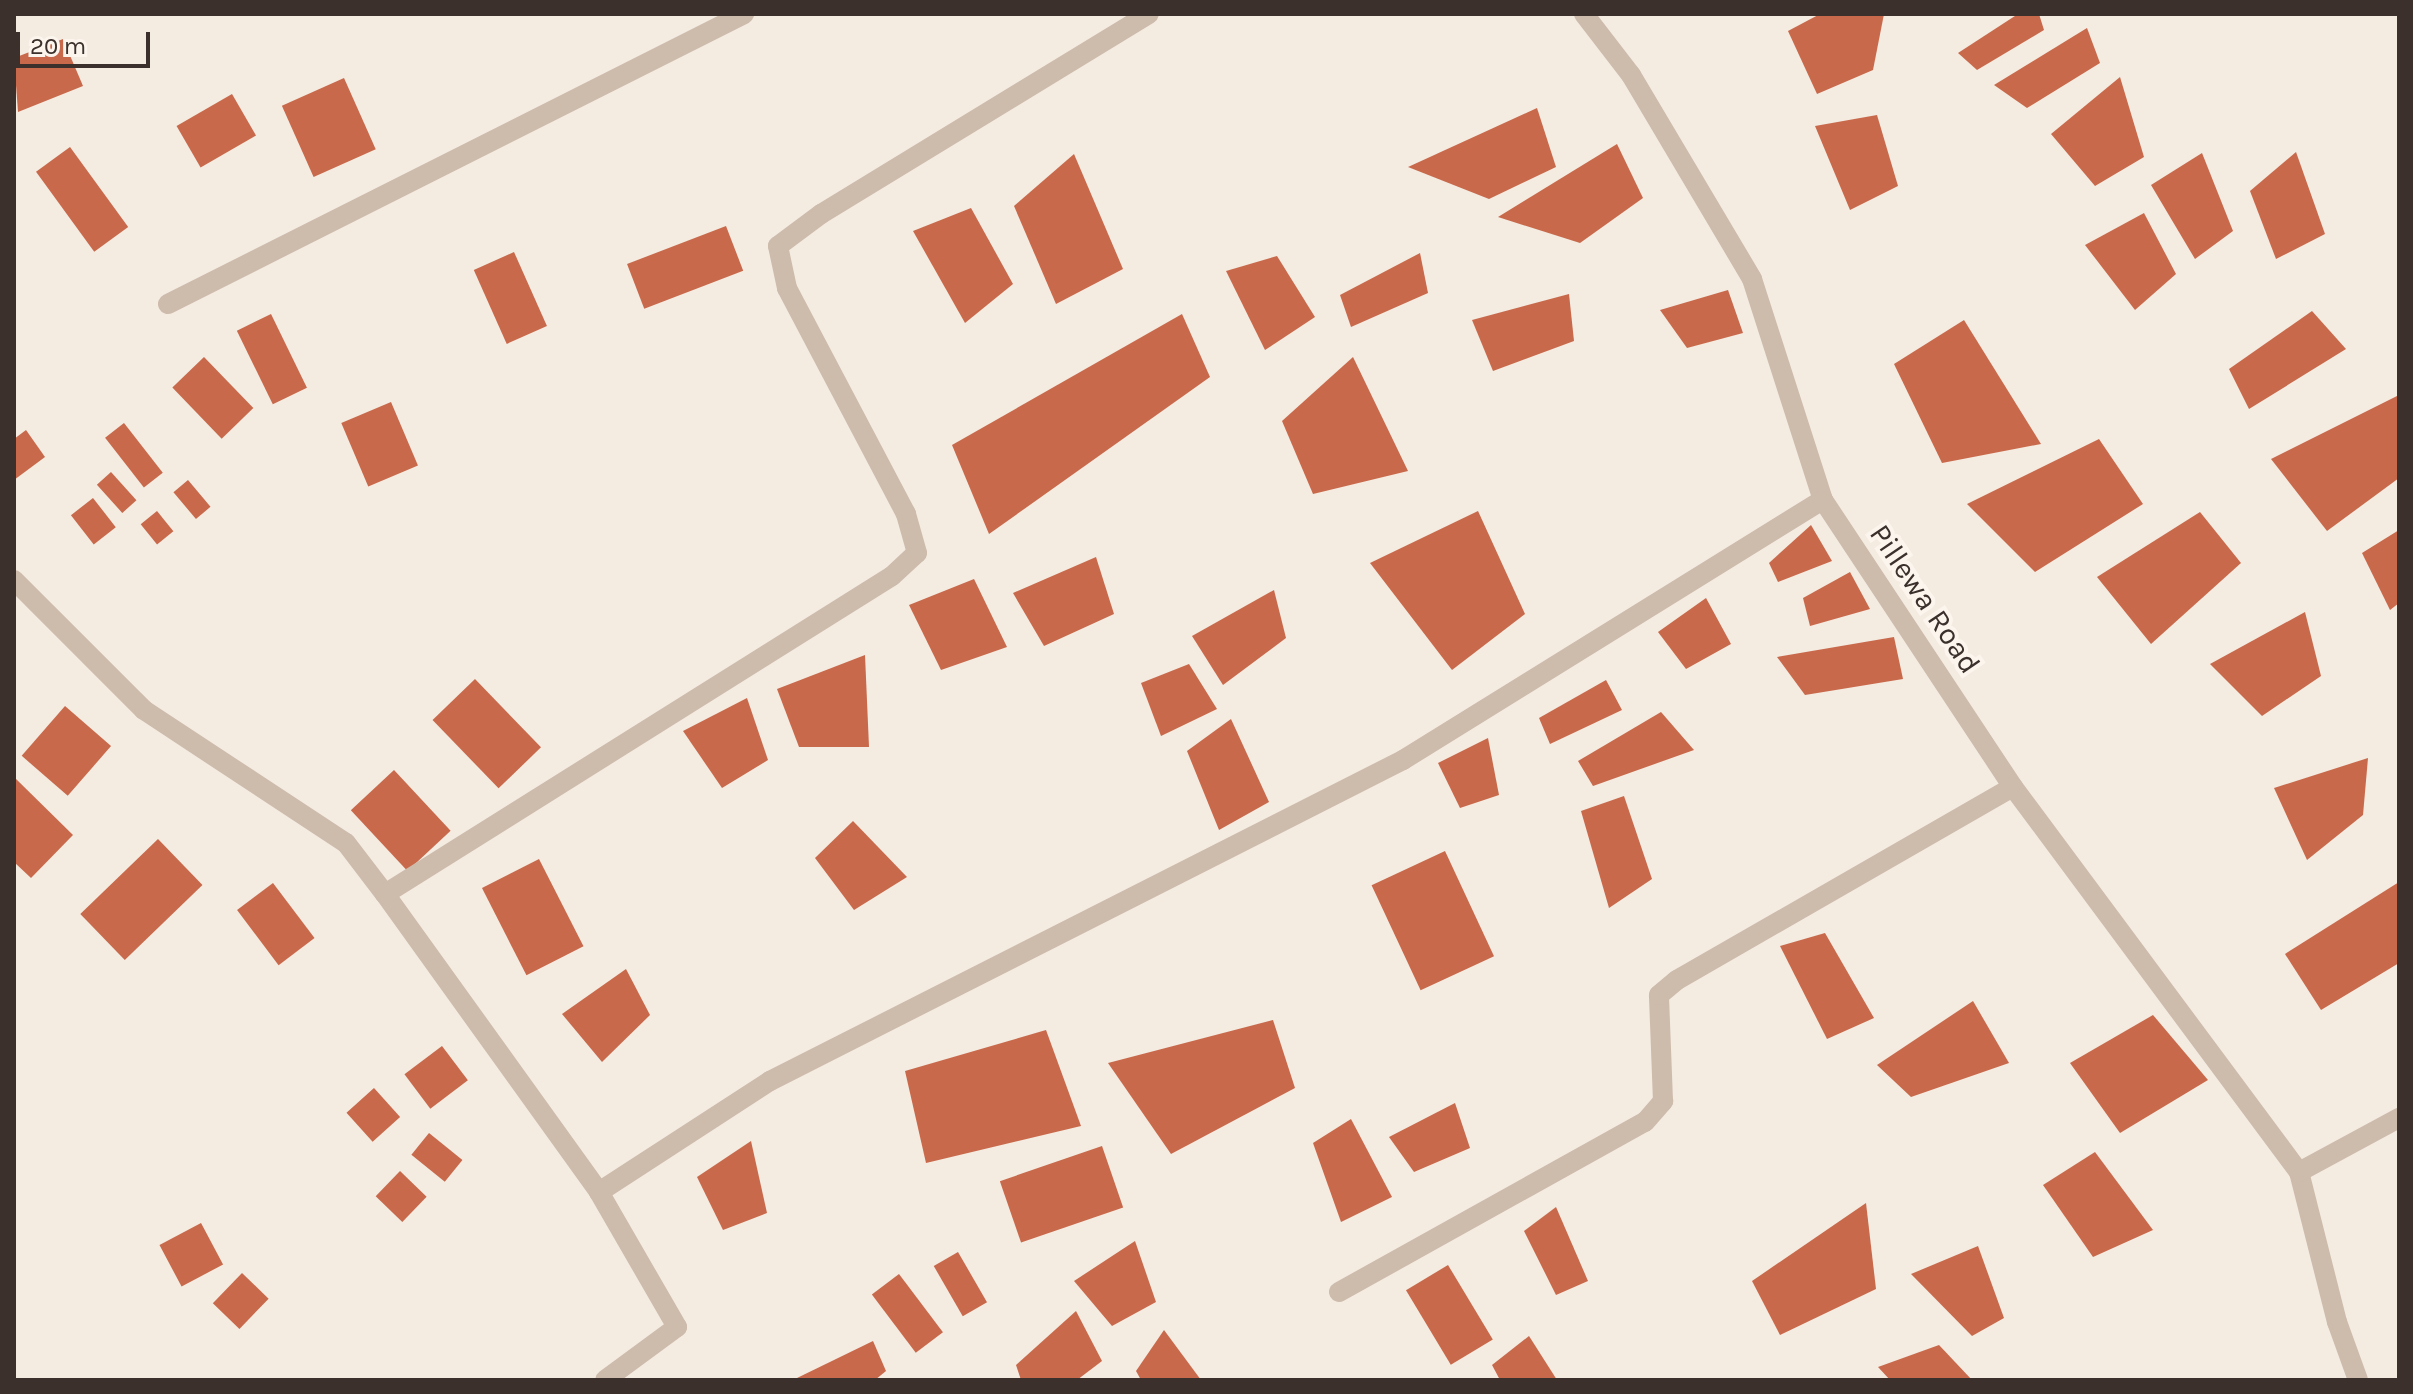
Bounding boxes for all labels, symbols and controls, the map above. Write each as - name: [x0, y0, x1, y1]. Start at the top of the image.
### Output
- scale bar: [20, 16, 154, 66]
- text: 20 m: [30, 32, 86, 60]
- street label: Pillewa Road: [1862, 518, 1988, 680]

